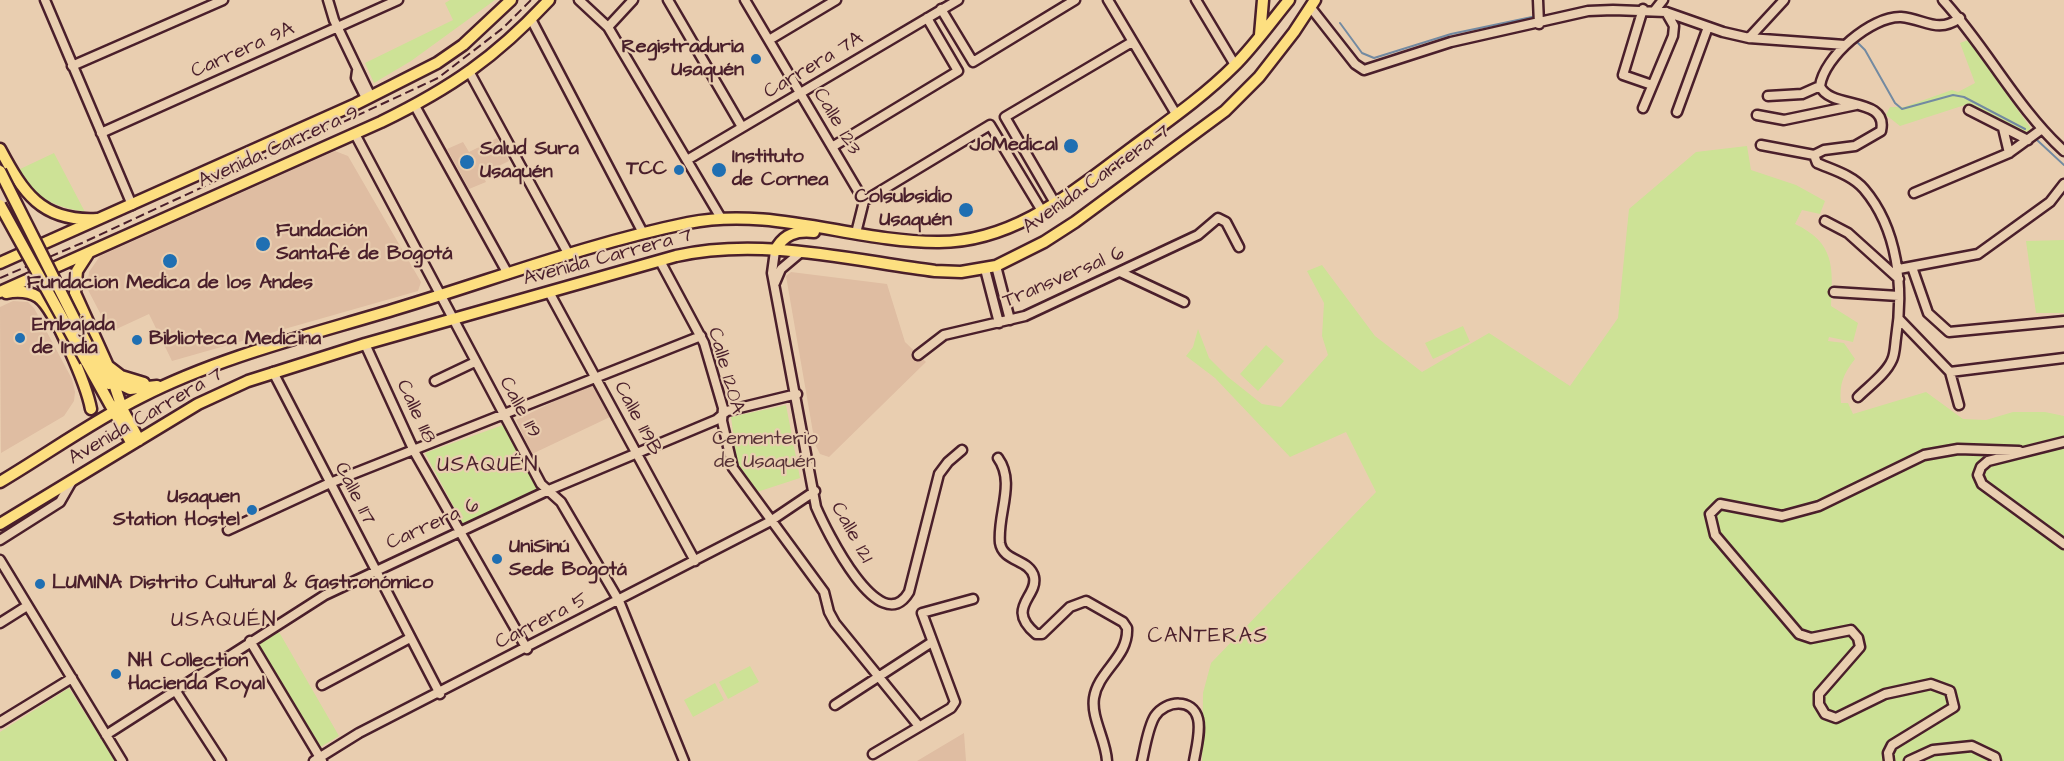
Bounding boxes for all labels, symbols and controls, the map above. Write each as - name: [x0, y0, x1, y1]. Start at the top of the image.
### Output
- street label: Carrera 9A: [188, 18, 298, 84]
- street label: Carrera 7A: [760, 27, 868, 105]
- place label: Registraduria Usaquén: [622, 36, 744, 83]
- marker: Registraduria Usaquén: [749, 52, 763, 66]
- street label: Calle 123: [807, 84, 865, 160]
- street label: Avenida Carrera 9: [195, 102, 363, 194]
- street label: Avenida Carrera 7: [1019, 120, 1175, 240]
- place label: JoMedical: [970, 134, 1058, 158]
- marker: JoMedical: [1062, 137, 1080, 155]
- place label: Salud Sura Usaquén: [480, 138, 579, 185]
- place label: Instituto de Cornea: [732, 146, 829, 193]
- marker: Salud Sura Usaquén: [458, 153, 476, 171]
- place label: TCC: [626, 158, 667, 182]
- marker: Instituto de Cornea: [710, 161, 728, 179]
- marker: TCC: [672, 163, 686, 177]
- place label: Colsubsidio Usaquén: [854, 186, 952, 233]
- marker: Colsubsidio Usaquén: [957, 201, 975, 219]
- place label: Fundación Santafé de Bogotá: [276, 220, 452, 267]
- street label: Avenida Carrera 7: [521, 224, 695, 292]
- marker: Fundación Santafé de Bogotá: [254, 235, 272, 253]
- street label: Transversal 6: [1000, 242, 1128, 314]
- marker: Fundacion Medica de los Andes: [161, 252, 179, 270]
- place label: Fundacion Medica de los Andes: [27, 272, 313, 296]
- place label: Embajada de India: [32, 314, 115, 361]
- street label: Calle 120A: [701, 325, 749, 417]
- place label: Biblioteca Medicina: [149, 328, 321, 352]
- marker: Embajada de India: [13, 331, 27, 345]
- marker: Biblioteca Medicina: [130, 333, 144, 347]
- street label: Avenida Carrera 7: [65, 363, 227, 471]
- street label: Calle 119: [493, 373, 545, 443]
- street label: Calle 118: [390, 376, 440, 448]
- street label: Calle 119B: [608, 378, 666, 460]
- park label: Cementerio de Usaquén: [712, 428, 818, 475]
- district label: USAQUÉN: [437, 454, 539, 480]
- street label: Calle 117: [328, 459, 380, 529]
- place label: Usaquen Station Hostel: [113, 486, 240, 533]
- street label: Carrera 6: [383, 494, 483, 556]
- street label: Calle 121: [825, 498, 877, 568]
- marker: Usaquen Station Hostel: [245, 503, 259, 517]
- place label: UniSinú Sede Bogotá: [509, 536, 627, 583]
- marker: UniSinú Sede Bogotá: [490, 552, 504, 566]
- place label: LUMINA Distrito Cultural & Gastronómico: [52, 572, 433, 596]
- marker: LUMINA Distrito Cultural & Gastronómico: [33, 577, 47, 591]
- street label: Carrera 5: [492, 588, 592, 656]
- district label: USAQUÉN: [171, 608, 277, 634]
- district label: CANTERAS: [1148, 625, 1268, 651]
- place label: NH Collection Hacienda Royal: [128, 650, 265, 697]
- marker: NH Collection Hacienda Royal: [109, 667, 123, 681]

